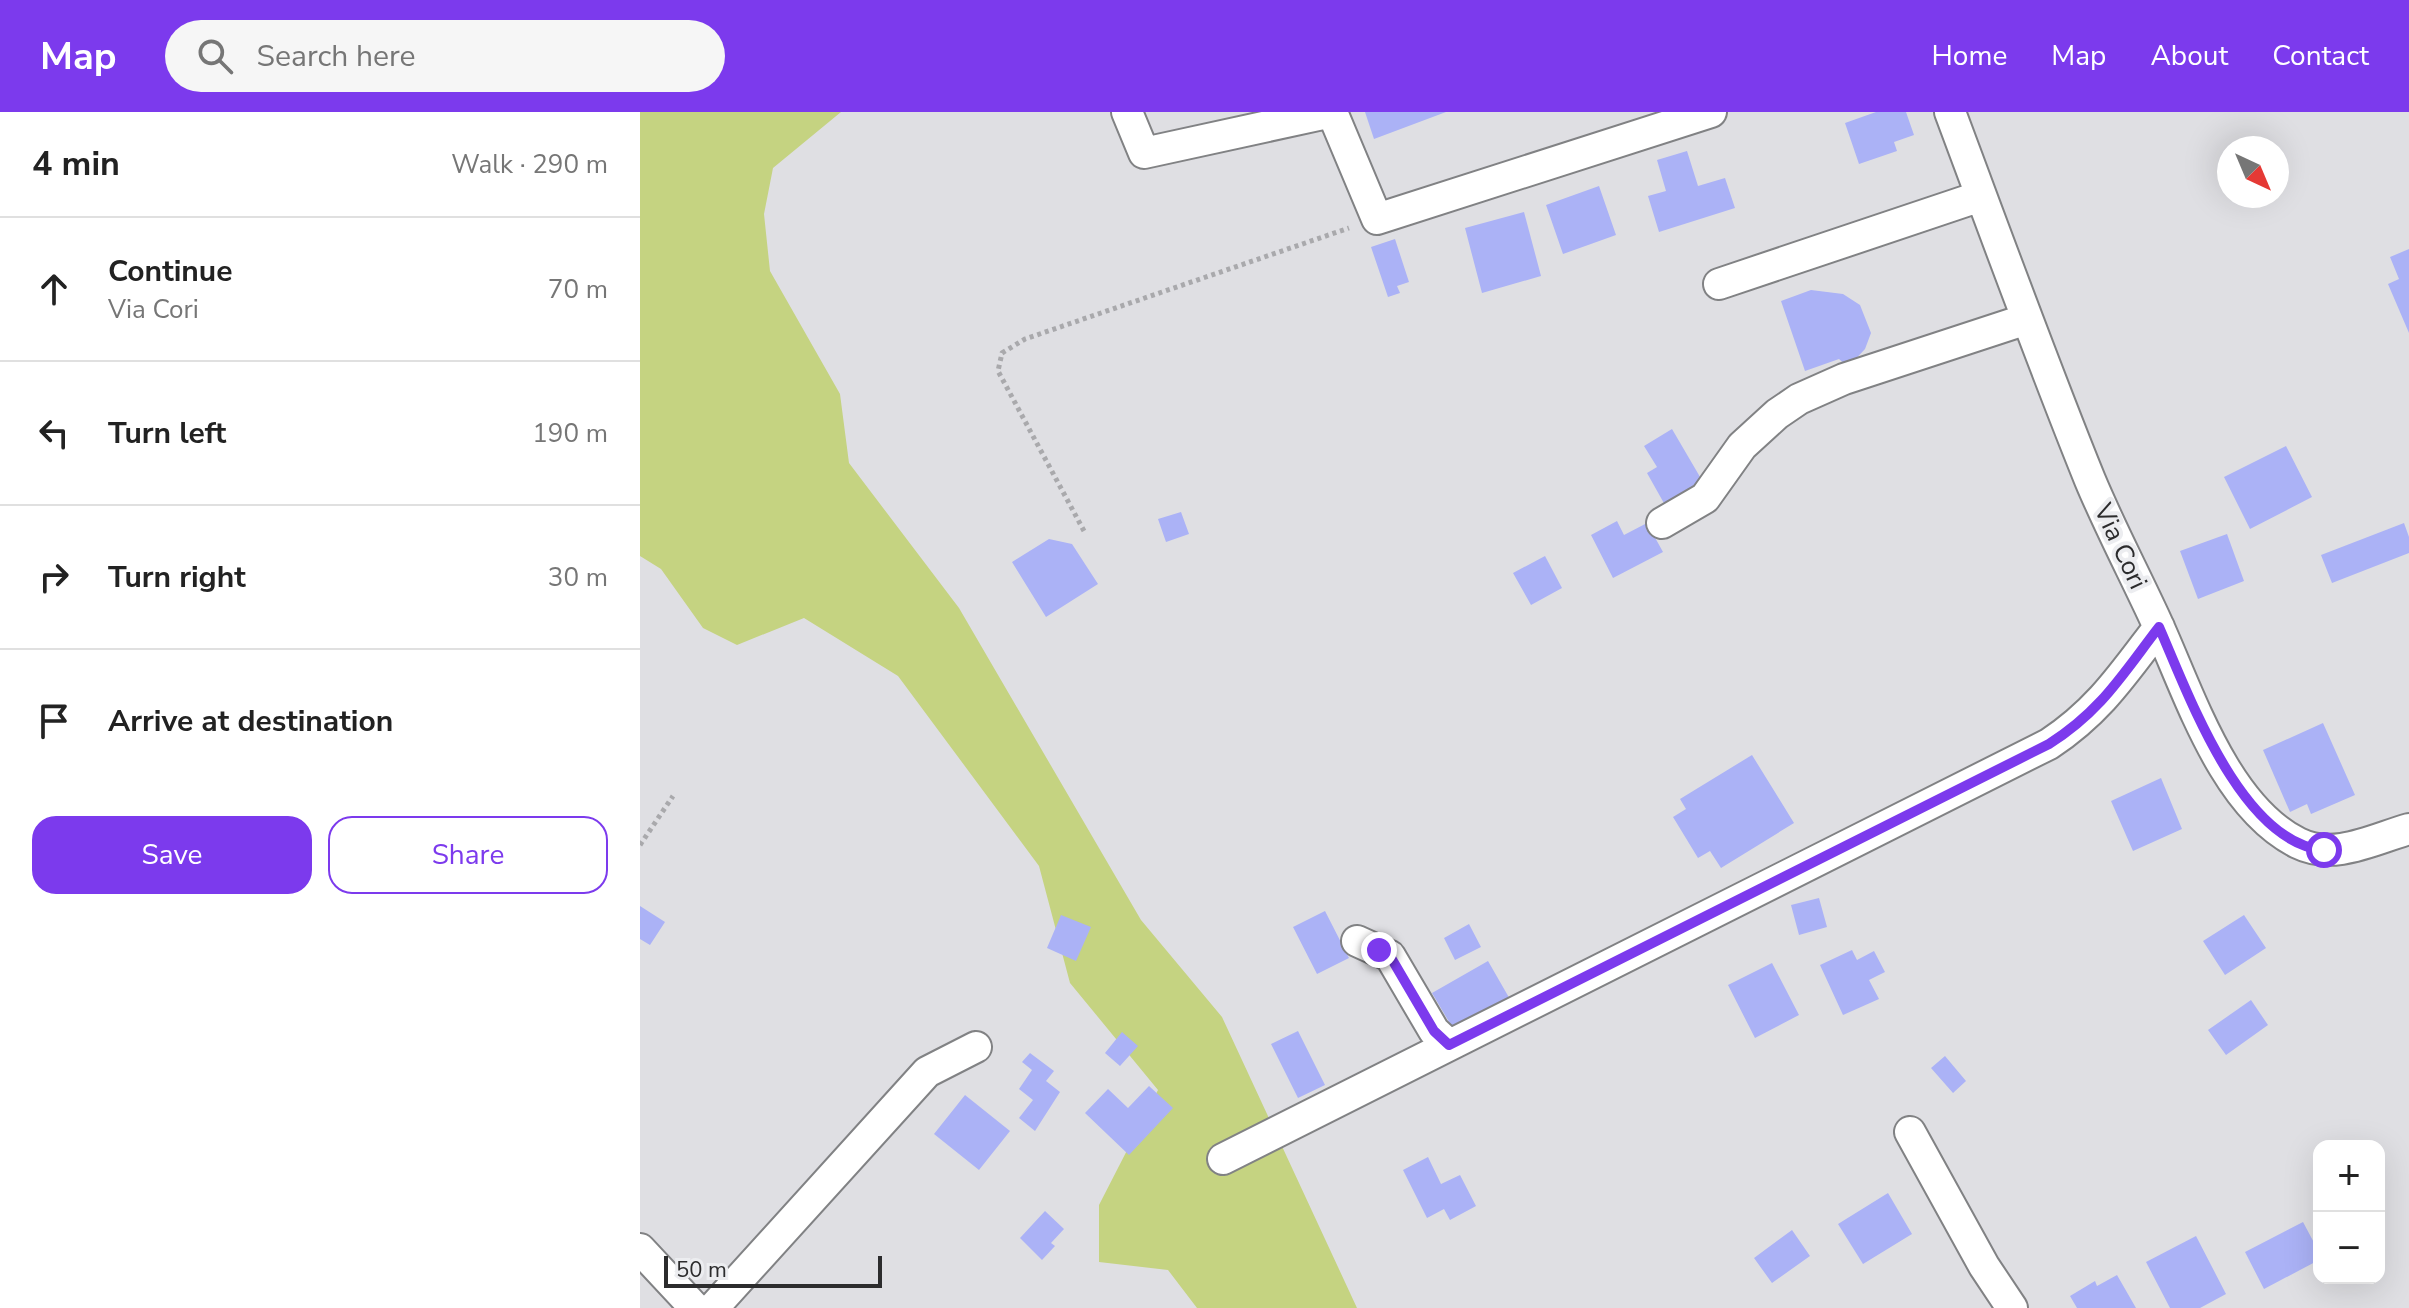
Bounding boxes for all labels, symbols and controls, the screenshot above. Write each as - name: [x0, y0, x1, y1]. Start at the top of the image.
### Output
- search box: [165, 20, 725, 92]
- text: Map: [40, 31, 117, 82]
- icon: search: [193, 34, 237, 78]
- text: Search here: [257, 36, 416, 77]
- text: Home: [1932, 37, 2007, 75]
- text: Map: [2051, 37, 2106, 75]
- text: About: [2150, 37, 2228, 75]
- text: Contact: [2272, 37, 2369, 75]
- north arrow: [2217, 136, 2289, 208]
- text: 4 min: [32, 141, 120, 187]
- text: Walk · 290 m: [451, 147, 608, 182]
- text: Continue: [108, 251, 233, 292]
- icon: ahead: [32, 267, 76, 311]
- text: 70 m: [548, 272, 608, 307]
- text: Via Cori: [108, 292, 199, 327]
- icon: left: [32, 411, 76, 455]
- text: Turn left: [108, 413, 226, 454]
- text: 190 m: [532, 416, 608, 451]
- street label: Via Cori: [2085, 497, 2156, 595]
- icon: right: [32, 555, 76, 599]
- text: Turn right: [108, 557, 246, 598]
- text: 30 m: [548, 560, 608, 595]
- icon: arrive: [32, 699, 76, 743]
- text: Arrive at destination: [108, 701, 393, 742]
- button: Save: [32, 816, 312, 894]
- button: Share: [328, 816, 608, 894]
- route start: [2306, 832, 2342, 868]
- route end: [1361, 932, 1397, 968]
- map controls: [2313, 1140, 2385, 1284]
- button: +: [2313, 1140, 2385, 1212]
- button: −: [2313, 1212, 2385, 1284]
- scale bar: [664, 1252, 882, 1288]
- text: 50 m: [676, 1255, 727, 1285]

